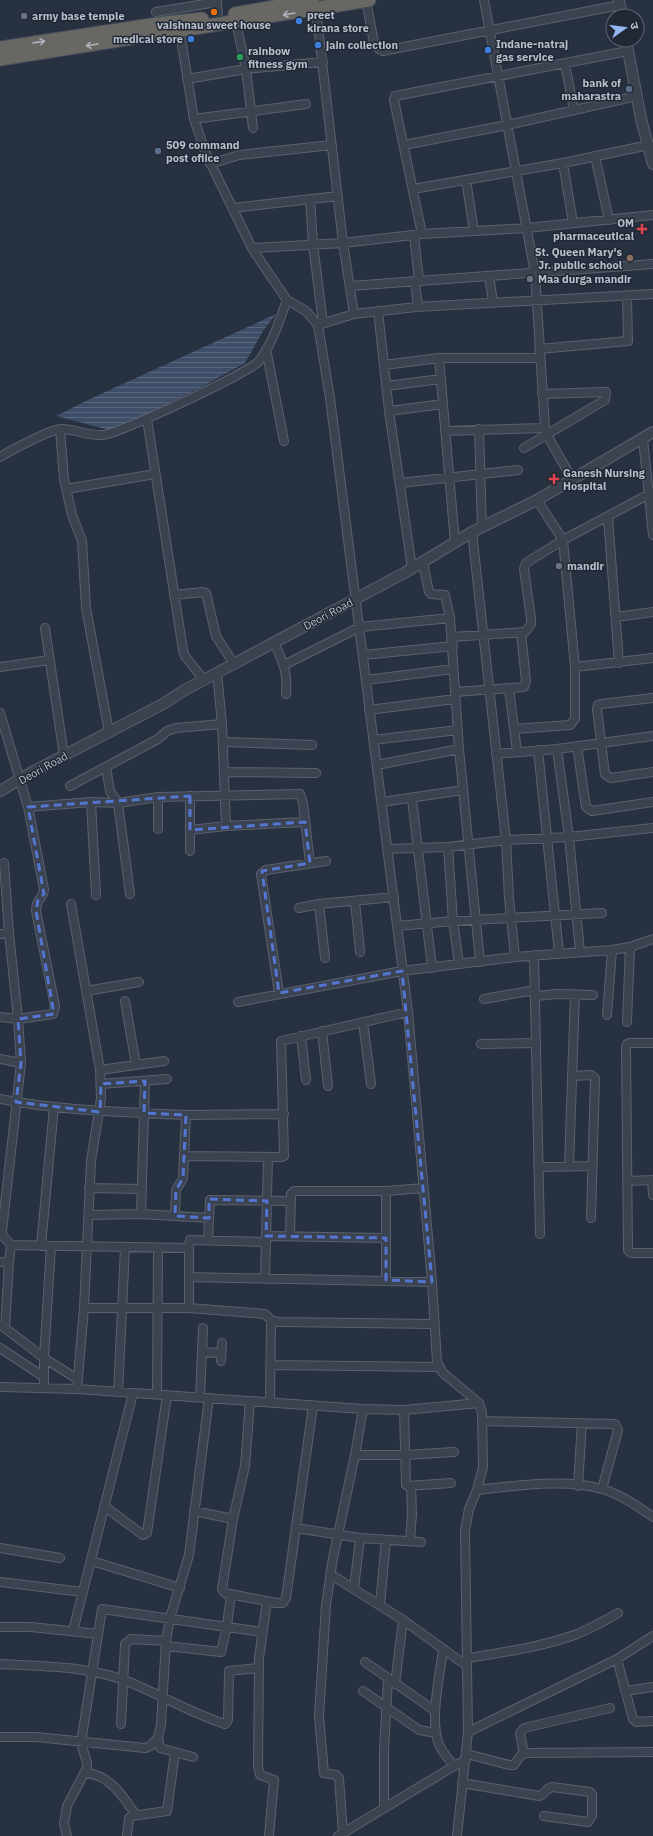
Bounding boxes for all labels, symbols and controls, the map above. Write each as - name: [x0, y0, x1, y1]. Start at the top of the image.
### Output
- marker: vaishnau sweet house: [209, 7, 219, 17]
- place label: preet kirana store: [307, 8, 369, 35]
- north arrow: [605, 8, 645, 48]
- place label: army base temple: [32, 9, 125, 23]
- one-way arrow: [283, 10, 296, 18]
- marker: army base temple: [19, 11, 29, 21]
- marker: preet kirana store: [294, 16, 304, 26]
- place label: vaishnau sweet house: [157, 18, 271, 32]
- text: उ: [627, 21, 642, 31]
- place label: medical store: [113, 32, 183, 46]
- marker: medical store: [186, 34, 196, 44]
- place label: Indane-natraj gas service: [496, 37, 568, 64]
- one-way arrow: [32, 38, 45, 46]
- place label: jain collection: [325, 38, 398, 52]
- marker: jain collection: [313, 40, 323, 50]
- one-way arrow: [86, 41, 99, 49]
- place label: rainbow fitness gym: [248, 44, 308, 71]
- marker: Indane-natraj gas service: [483, 45, 493, 55]
- marker: rainbow fitness gym: [235, 52, 245, 62]
- place label: bank of maharastra: [561, 76, 621, 103]
- marker: bank of maharastra: [624, 84, 634, 94]
- place label: 509 command post ofiice: [166, 138, 239, 165]
- marker: 509 command post ofiice: [153, 146, 163, 156]
- place label: OM pharmaceutical: [553, 216, 635, 243]
- marker: OM pharmaceutical: [637, 224, 647, 234]
- place label: St. Queen Mary's Jr. public school: [535, 245, 623, 272]
- marker: St. Queen Mary's Jr. public school: [625, 253, 635, 263]
- place label: Maa durga mandir: [538, 272, 632, 286]
- marker: Maa durga mandir: [525, 274, 535, 284]
- place label: Ganesh Nursing Hospital: [563, 466, 646, 493]
- marker: Ganesh Nursing Hospital: [548, 473, 560, 485]
- place label: mandir: [567, 559, 604, 573]
- marker: mandir: [554, 561, 564, 571]
- street label: Deori Road: [301, 595, 355, 633]
- street label: Deori Road: [16, 749, 70, 787]

